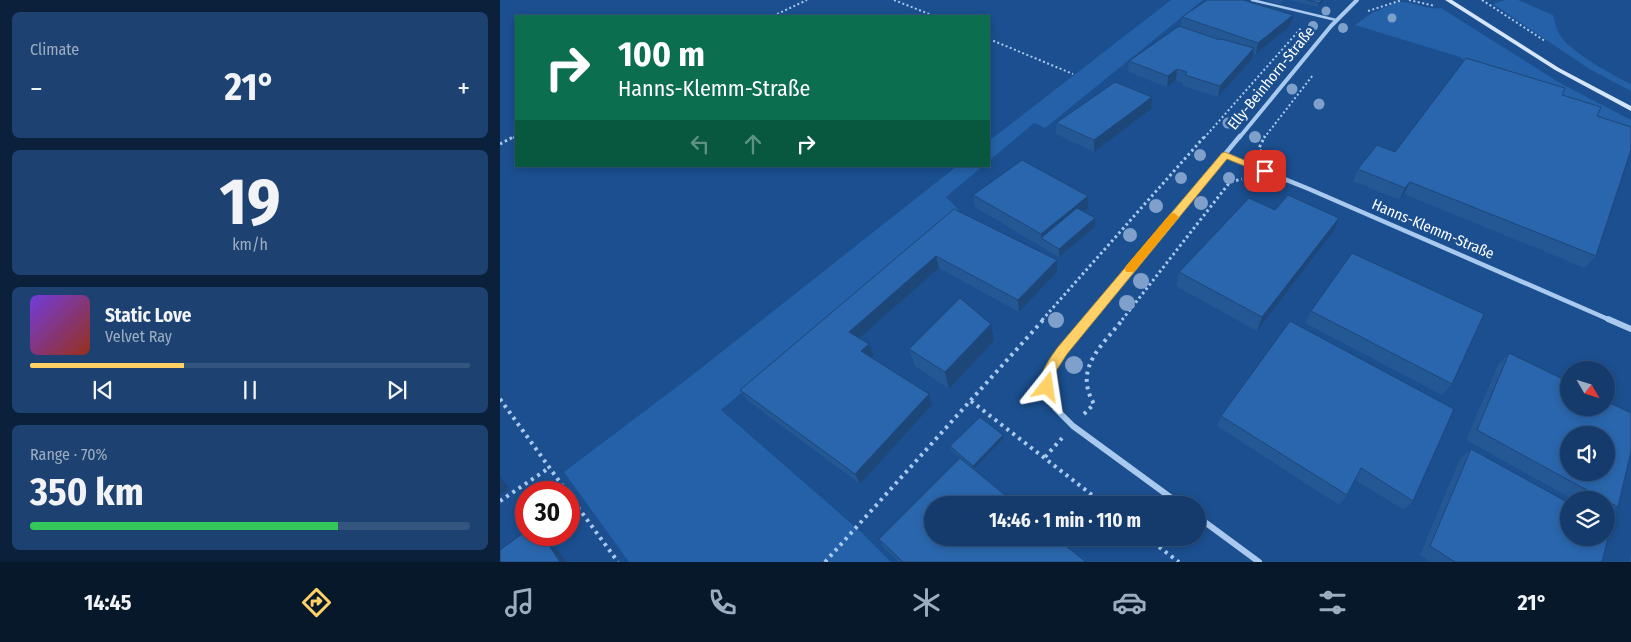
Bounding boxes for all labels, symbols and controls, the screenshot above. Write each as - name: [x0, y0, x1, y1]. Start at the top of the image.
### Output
- street label: Elly-Beinhorn-Straße: [1224, 23, 1318, 133]
- text: 100 m: [618, 33, 705, 75]
- icon: right: [535, 35, 600, 100]
- text: Climate: [30, 40, 79, 59]
- text: 21°: [225, 64, 275, 110]
- text: −: [30, 72, 43, 105]
- text: +: [457, 72, 470, 105]
- text: Hanns-Klemm-Straße: [618, 75, 810, 102]
- icon: left: [686, 130, 714, 158]
- icon: ahead: [739, 130, 767, 158]
- icon: right: [792, 130, 820, 158]
- pin: [1244, 150, 1286, 192]
- icon: arrive: [1251, 157, 1279, 185]
- text: 19: [219, 163, 281, 241]
- street label: Hanns-Klemm-Straße: [1369, 195, 1497, 263]
- text: km/h: [232, 235, 268, 254]
- text: Static Love: [105, 304, 192, 327]
- text: Velvet Ray: [105, 327, 172, 346]
- position arrow: [1020, 360, 1072, 412]
- north arrow: [1560, 361, 1615, 416]
- map controls: [1560, 361, 1615, 546]
- icon: previous: [89, 376, 117, 404]
- icon: pause: [236, 376, 264, 404]
- icon: next: [383, 376, 411, 404]
- button: sound: [1560, 426, 1615, 481]
- text: Range · 70%: [30, 445, 108, 464]
- text: 350 km: [30, 469, 144, 515]
- speed limit sign: 30: [515, 481, 580, 546]
- button: layers: [1560, 491, 1615, 546]
- text: 14:46 · 1 min · 110 m: [989, 509, 1141, 532]
- icon: directions: [299, 585, 334, 620]
- icon: music: [502, 585, 537, 620]
- icon: phone: [705, 585, 740, 620]
- icon: climate: [909, 585, 944, 620]
- icon: car: [1112, 585, 1147, 620]
- icon: filters: [1315, 585, 1350, 620]
- text: 14:45: [84, 589, 131, 616]
- text: 21°: [1518, 589, 1547, 616]

